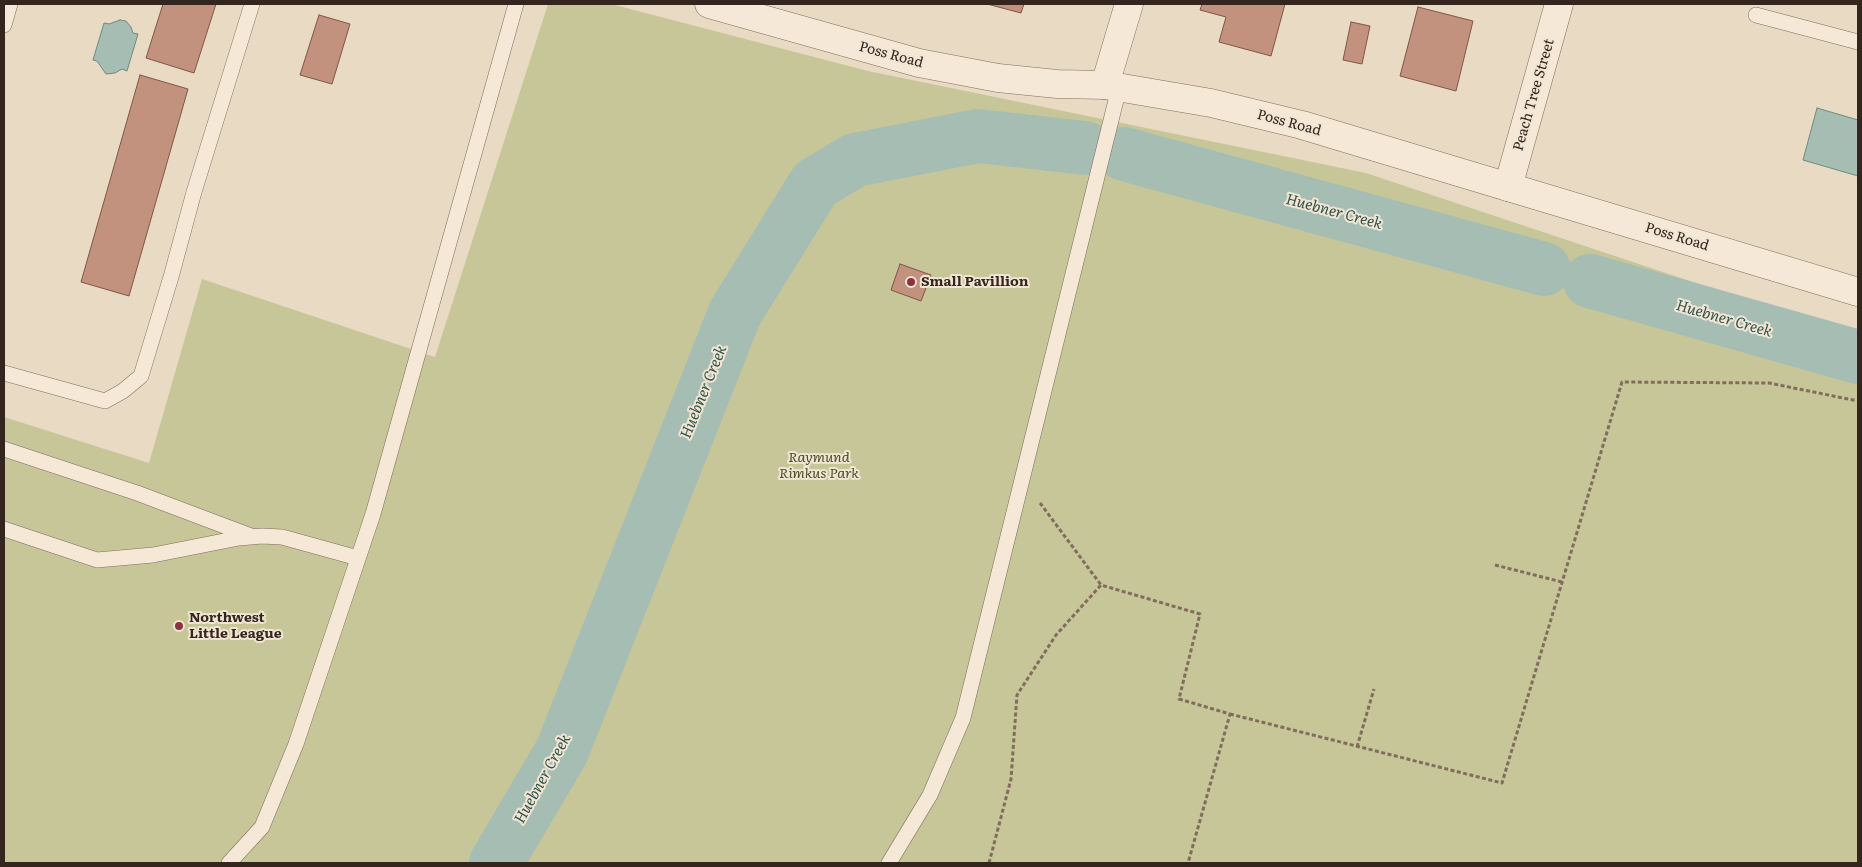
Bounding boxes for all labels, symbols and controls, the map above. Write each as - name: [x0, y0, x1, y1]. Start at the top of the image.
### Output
- street label: Peach Tree Street: [1510, 37, 1558, 153]
- street label: Poss Road: [857, 38, 925, 72]
- street label: Poss Road: [1255, 106, 1323, 140]
- water label: Huebner Creek: [1284, 190, 1384, 234]
- street label: Poss Road: [1643, 219, 1711, 255]
- place label: Small Pavillion: [921, 274, 1028, 290]
- marker: Small Pavillion: [905, 276, 917, 288]
- water label: Huebner Creek: [1674, 297, 1774, 341]
- water label: Huebner Creek: [677, 343, 731, 441]
- park label: Raymund Rimkus Park: [779, 450, 859, 482]
- place label: Northwest Little League: [189, 610, 282, 642]
- marker: Northwest Little League: [173, 620, 185, 632]
- water label: Huebner Creek: [511, 731, 575, 827]

